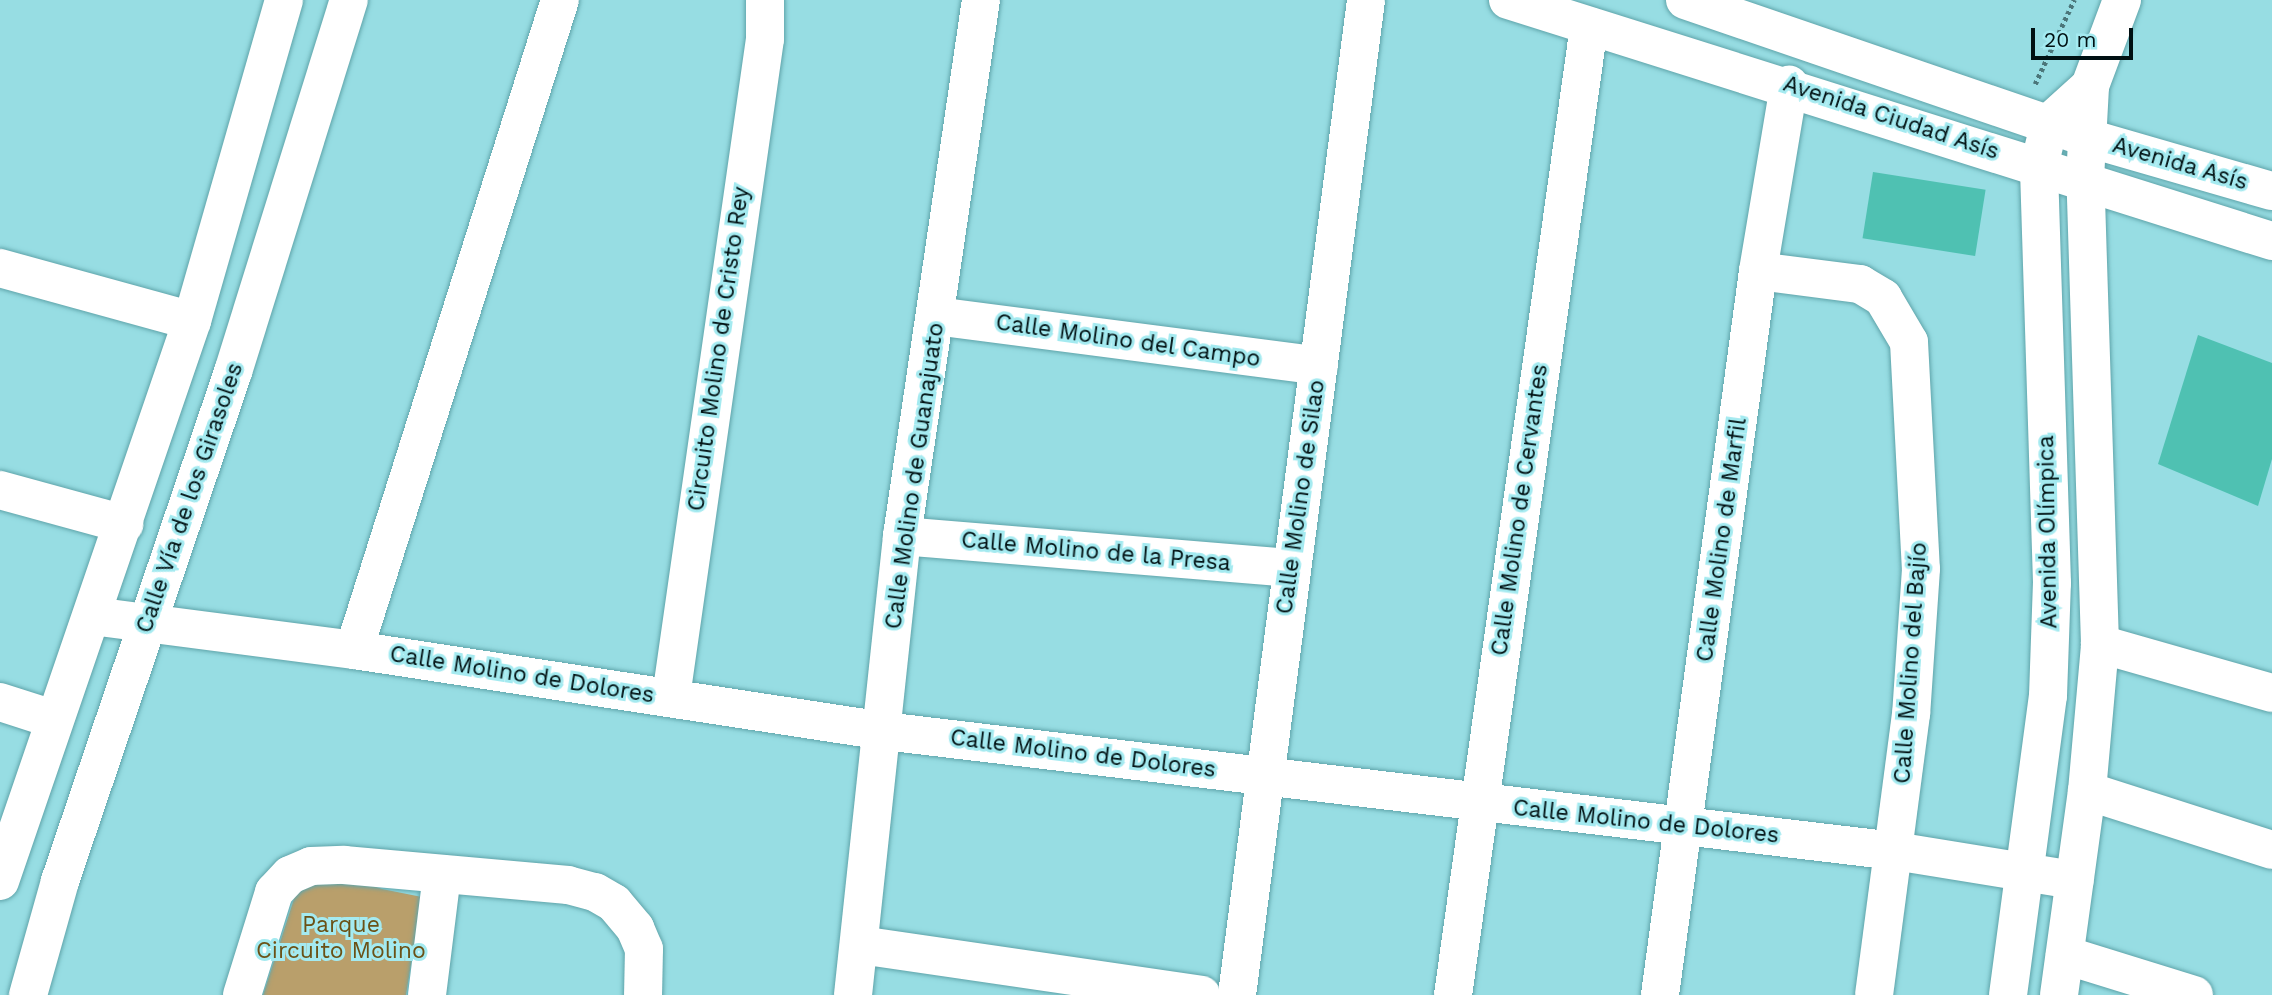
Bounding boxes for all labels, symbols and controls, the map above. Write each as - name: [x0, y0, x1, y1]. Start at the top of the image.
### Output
- scale bar: [2034, 14, 2136, 58]
- text: 20 m: [2044, 27, 2096, 52]
- street label: Avenida Ciudad Asís: [1779, 70, 2003, 166]
- street label: Avenida Asís: [2109, 131, 2251, 197]
- street label: Circuito Molino de Cristo Rey: [683, 185, 755, 513]
- street label: Calle Molino del Campo: [993, 309, 1263, 373]
- street label: Calle Molino de Guanajuato: [880, 321, 950, 631]
- street label: Calle Vía de los Girasoles: [130, 359, 250, 637]
- street label: Calle Molino de Cervantes: [1486, 362, 1554, 658]
- street label: Calle Molino de Silao: [1271, 378, 1331, 616]
- street label: Calle Molino de Marfil: [1691, 416, 1753, 664]
- street label: Avenida Olímpica: [2033, 435, 2063, 629]
- street label: Calle Molino de la Presa: [960, 526, 1232, 578]
- street label: Calle Molino del Bajío: [1889, 541, 1933, 785]
- street label: Calle Molino de Dolores: [388, 640, 656, 710]
- street label: Calle Molino de Dolores: [949, 724, 1217, 784]
- street label: Calle Molino de Dolores: [1512, 794, 1780, 850]
- park label: Parque Circuito Molino: [256, 911, 426, 965]

